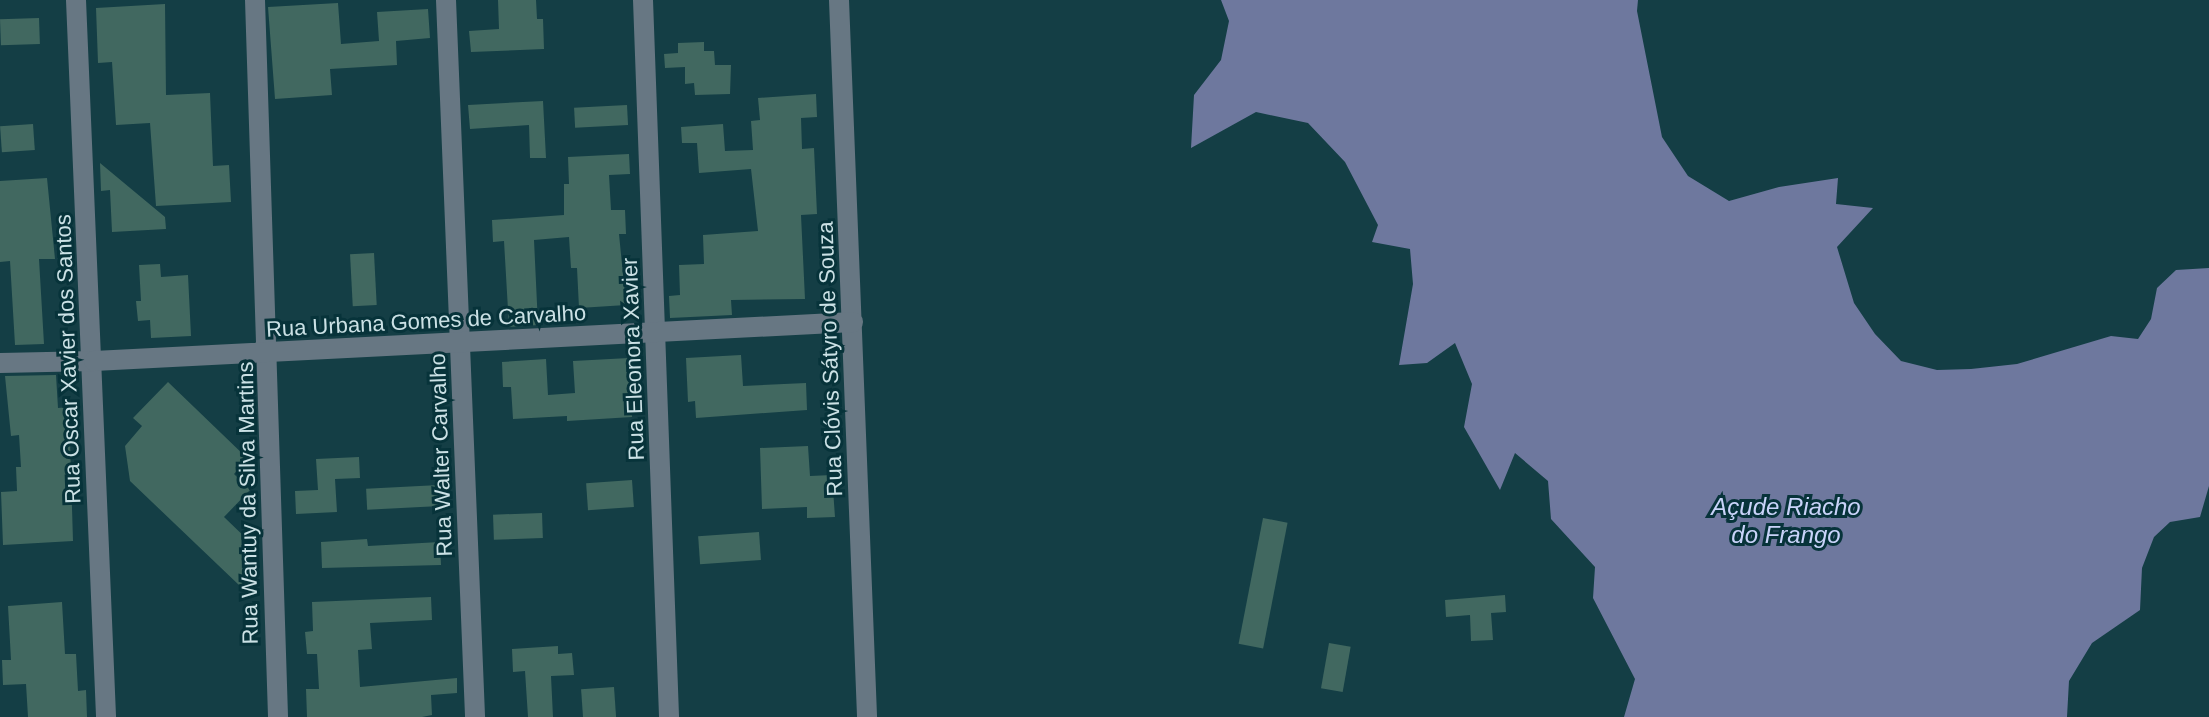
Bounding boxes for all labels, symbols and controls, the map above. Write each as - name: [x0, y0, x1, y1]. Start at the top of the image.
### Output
- street label: Rua Oscar Xavier dos Santos: [50, 214, 86, 504]
- street label: Rua Clóvis Sátyro de Souza: [812, 221, 848, 497]
- street label: Rua Eleonora Xavier: [616, 257, 650, 461]
- street label: Rua Urbana Gomes de Carvalho: [265, 299, 587, 343]
- street label: Rua Walter Carvalho: [424, 353, 458, 557]
- street label: Rua Wantuy da Silva Martins: [232, 361, 264, 645]
- water label: Açude Riacho do Frango: [1711, 493, 1861, 549]

